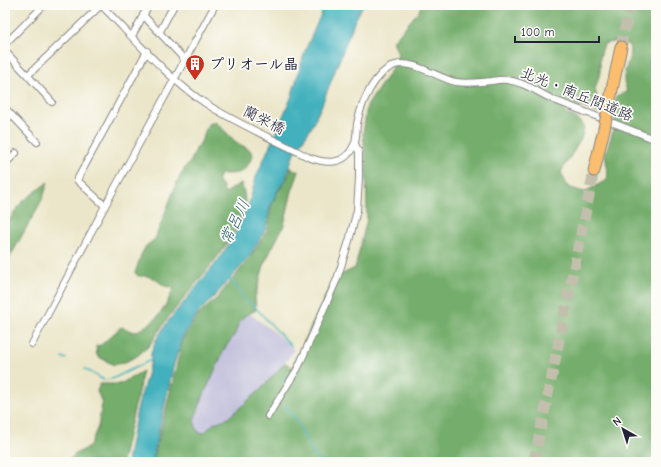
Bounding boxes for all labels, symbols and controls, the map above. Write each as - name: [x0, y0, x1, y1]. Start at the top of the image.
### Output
- scale bar: [515, 18, 599, 44]
- text: 100 m: [521, 25, 554, 39]
- building icon: プリオール晶: [184, 53, 206, 81]
- place label: プリオール晶: [209, 55, 298, 73]
- street label: 北光・南丘間道路: [518, 63, 636, 125]
- street label: 蘭栄橋: [240, 102, 288, 138]
- water label: 常呂川: [216, 196, 254, 248]
- north arrow: [603, 409, 643, 449]
- text: N: [610, 414, 624, 429]

